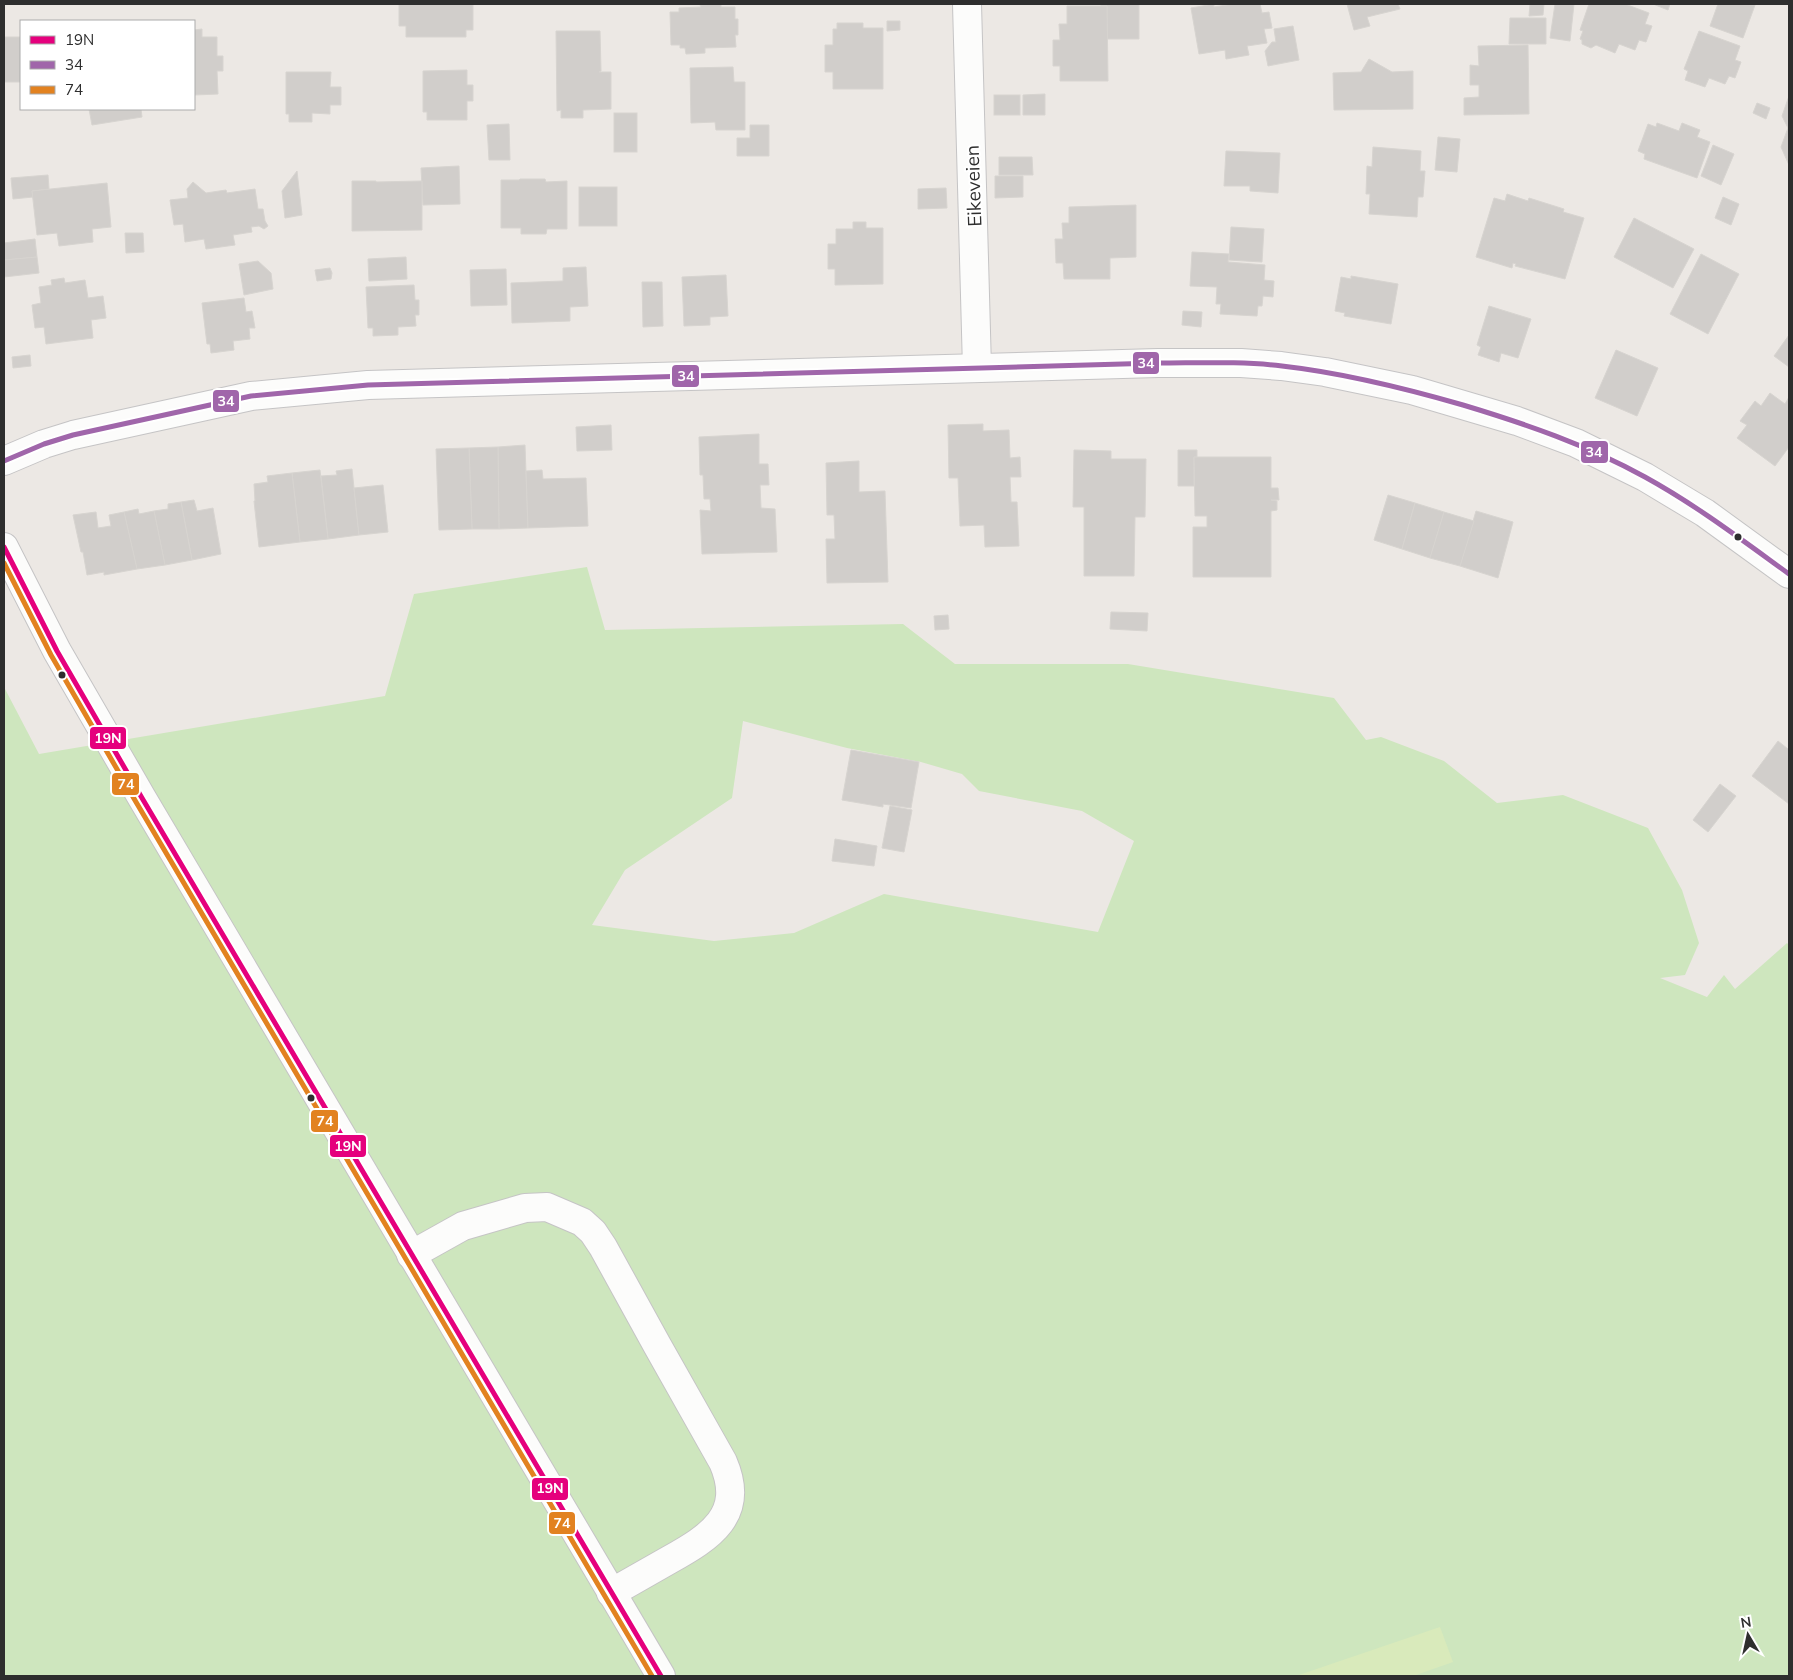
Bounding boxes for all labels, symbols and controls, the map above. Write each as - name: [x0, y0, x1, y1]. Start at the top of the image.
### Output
- legend: [20, 20, 195, 110]
- text: 19N: [65, 30, 94, 49]
- text: 34: [65, 55, 83, 74]
- text: 74: [65, 80, 83, 99]
- street label: Eikeveien: [960, 145, 986, 227]
- line badge: 34: [1132, 351, 1160, 375]
- text: 34: [1138, 354, 1155, 372]
- line badge: 34: [671, 364, 700, 388]
- text: 34: [678, 367, 695, 385]
- line badge: 34: [212, 389, 240, 413]
- text: 34: [218, 392, 235, 410]
- line badge: 34: [1580, 440, 1609, 464]
- text: 34: [1586, 443, 1603, 461]
- unlabelled marker: [1733, 532, 1743, 542]
- unlabelled marker: [57, 670, 67, 680]
- line badge: 19N: [89, 726, 127, 750]
- text: 19N: [94, 729, 122, 747]
- line badge: 74: [111, 772, 140, 796]
- text: 74: [118, 775, 135, 793]
- unlabelled marker: [306, 1093, 316, 1103]
- line badge: 74: [310, 1109, 339, 1133]
- text: 74: [317, 1112, 334, 1130]
- line badge: 19N: [329, 1134, 367, 1158]
- text: 19N: [334, 1137, 362, 1155]
- line badge: 19N: [531, 1477, 569, 1501]
- text: 19N: [536, 1479, 564, 1497]
- line badge: 74: [548, 1511, 576, 1535]
- text: 74: [554, 1514, 571, 1532]
- north arrow: [1723, 1610, 1773, 1660]
- text: N: [1739, 1612, 1753, 1632]

